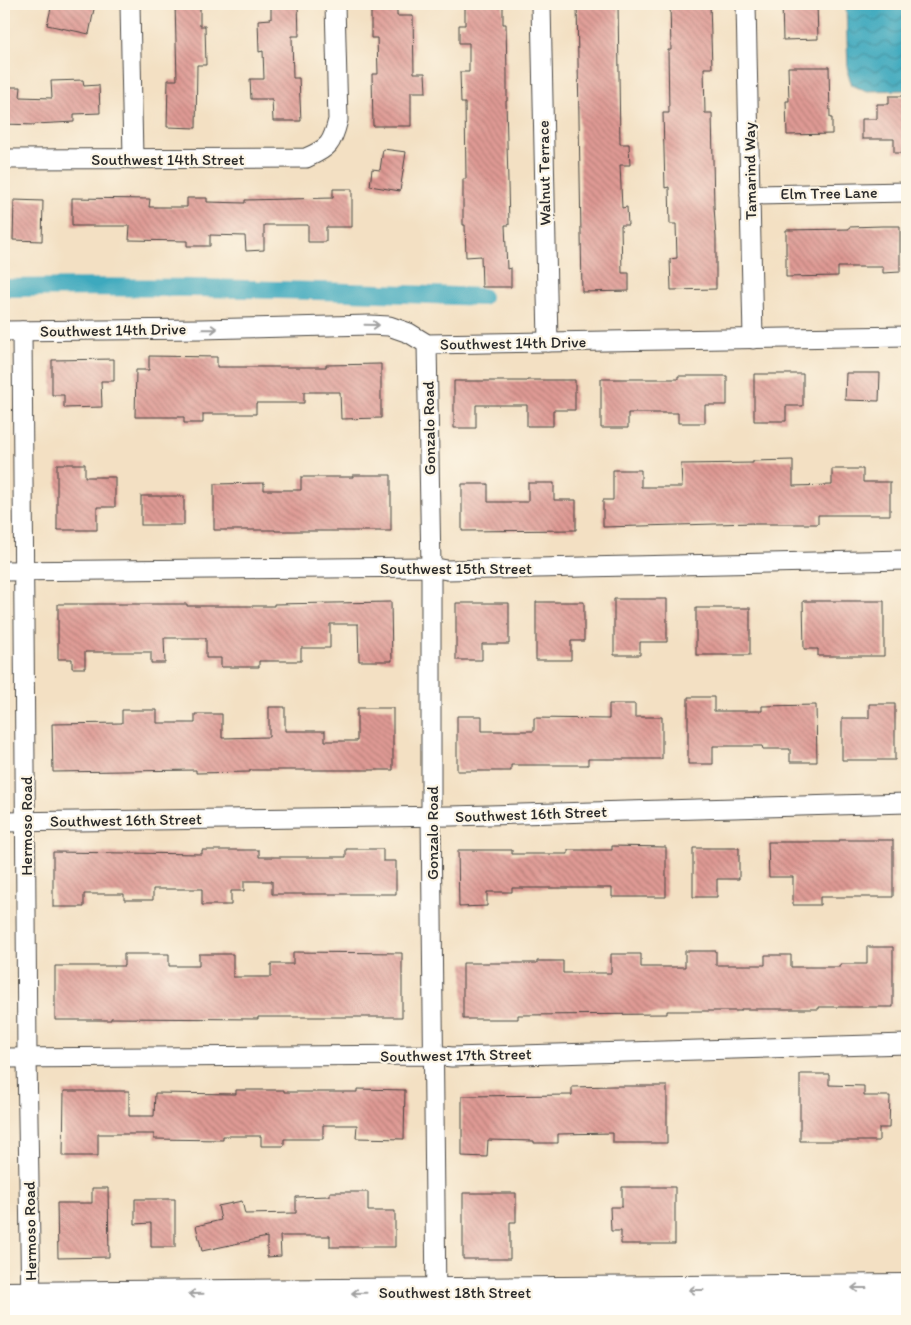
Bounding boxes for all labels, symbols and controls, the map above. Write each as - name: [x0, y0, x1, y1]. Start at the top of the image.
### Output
- street label: Walnut Terrace: [534, 120, 554, 226]
- street label: Tamarind Way: [740, 122, 760, 220]
- street label: Southwest 14th Street: [91, 150, 245, 169]
- street label: Elm Tree Lane: [780, 183, 878, 203]
- street label: Southwest 14th Drive: [40, 319, 186, 341]
- one-way arrow: [364, 320, 380, 330]
- one-way arrow: [202, 324, 218, 334]
- street label: Southwest 14th Drive: [440, 332, 586, 354]
- street label: Gonzalo Road: [419, 381, 439, 475]
- street label: Southwest 15th Street: [380, 559, 532, 578]
- street label: Hermoso Road: [17, 776, 36, 876]
- street label: Gonzalo Road: [423, 786, 442, 880]
- street label: Southwest 16th Street: [455, 802, 607, 826]
- street label: Southwest 16th Street: [50, 809, 202, 831]
- street label: Southwest 17th Street: [380, 1044, 532, 1066]
- street label: Hermoso Road: [20, 1181, 40, 1281]
- street label: Southwest 18th Street: [379, 1283, 531, 1302]
- one-way arrow: [851, 1284, 867, 1293]
- one-way arrow: [688, 1285, 704, 1295]
- one-way arrow: [351, 1288, 367, 1298]
- one-way arrow: [188, 1289, 204, 1299]

